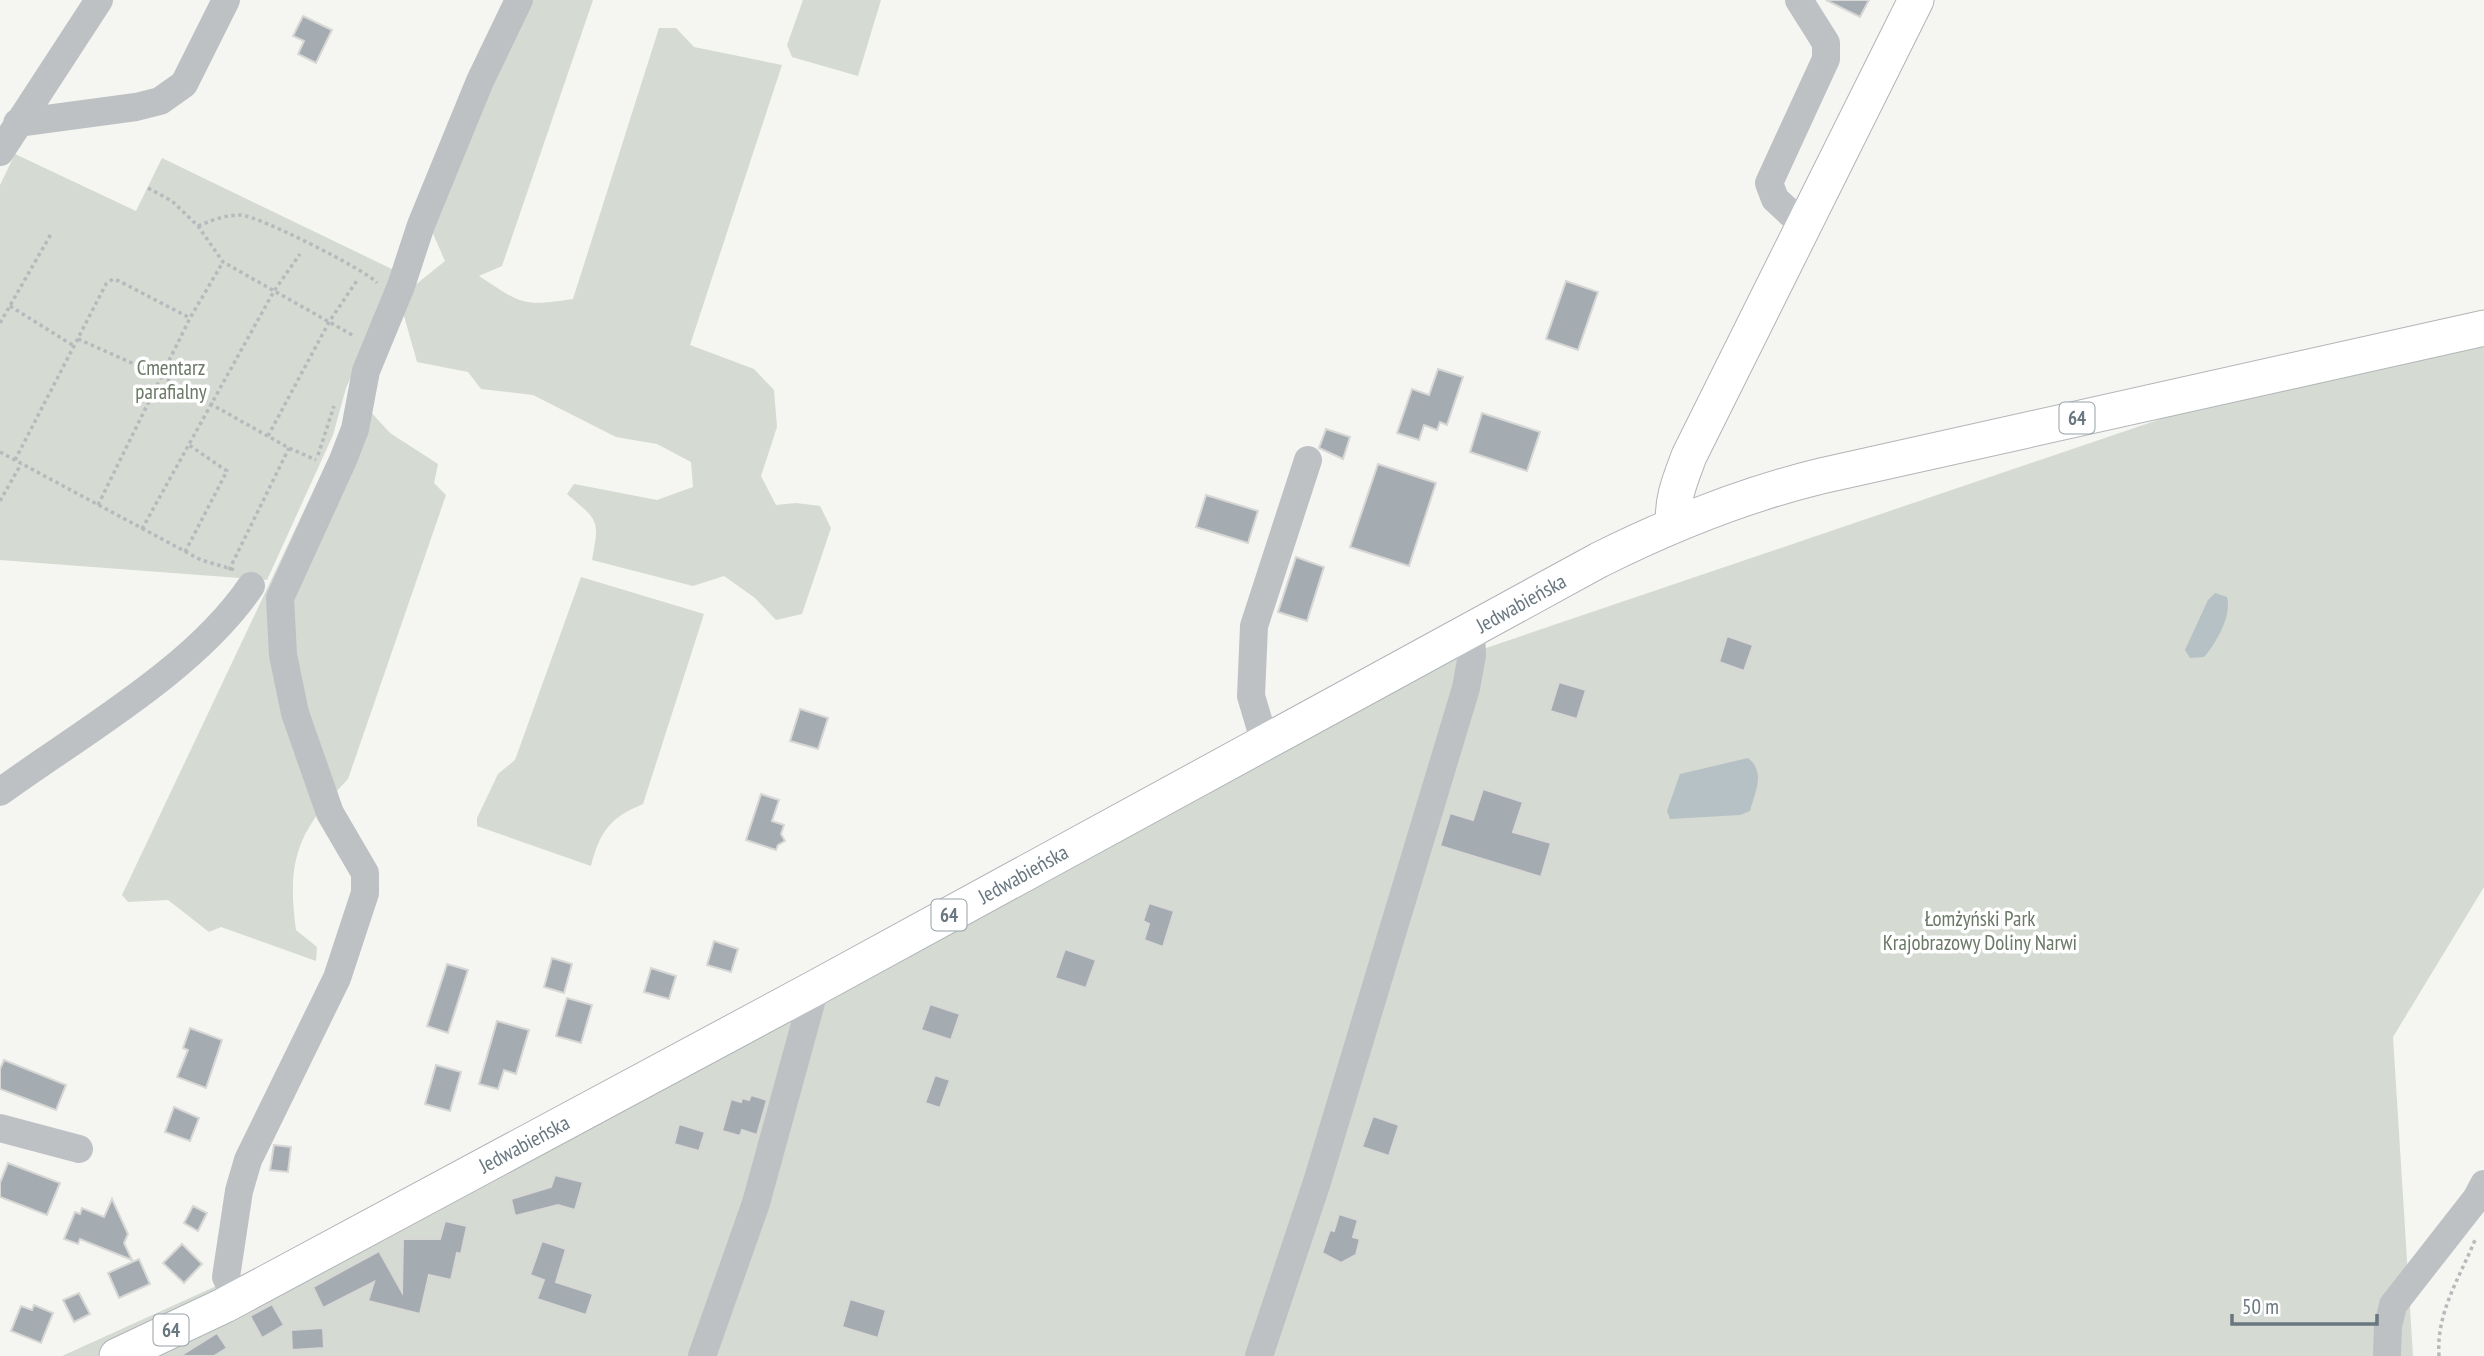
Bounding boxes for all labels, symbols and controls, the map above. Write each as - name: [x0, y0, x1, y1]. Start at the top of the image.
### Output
- park label: Cmentarz parafialny: [135, 354, 207, 405]
- road number: 64: [2060, 402, 2094, 434]
- street label: Jedwabieńska: [1470, 567, 1571, 639]
- street label: Jedwabieńska: [972, 838, 1073, 910]
- road number: 64: [932, 900, 967, 931]
- park label: Łomżyński Park Krajobrazowy Doliny Narwi: [1883, 905, 2077, 956]
- street label: Jedwabieńska: [473, 1109, 574, 1180]
- scale bar: [2232, 1282, 2377, 1326]
- text: 50 m: [2242, 1293, 2279, 1320]
- road number: 64: [154, 1314, 188, 1346]

